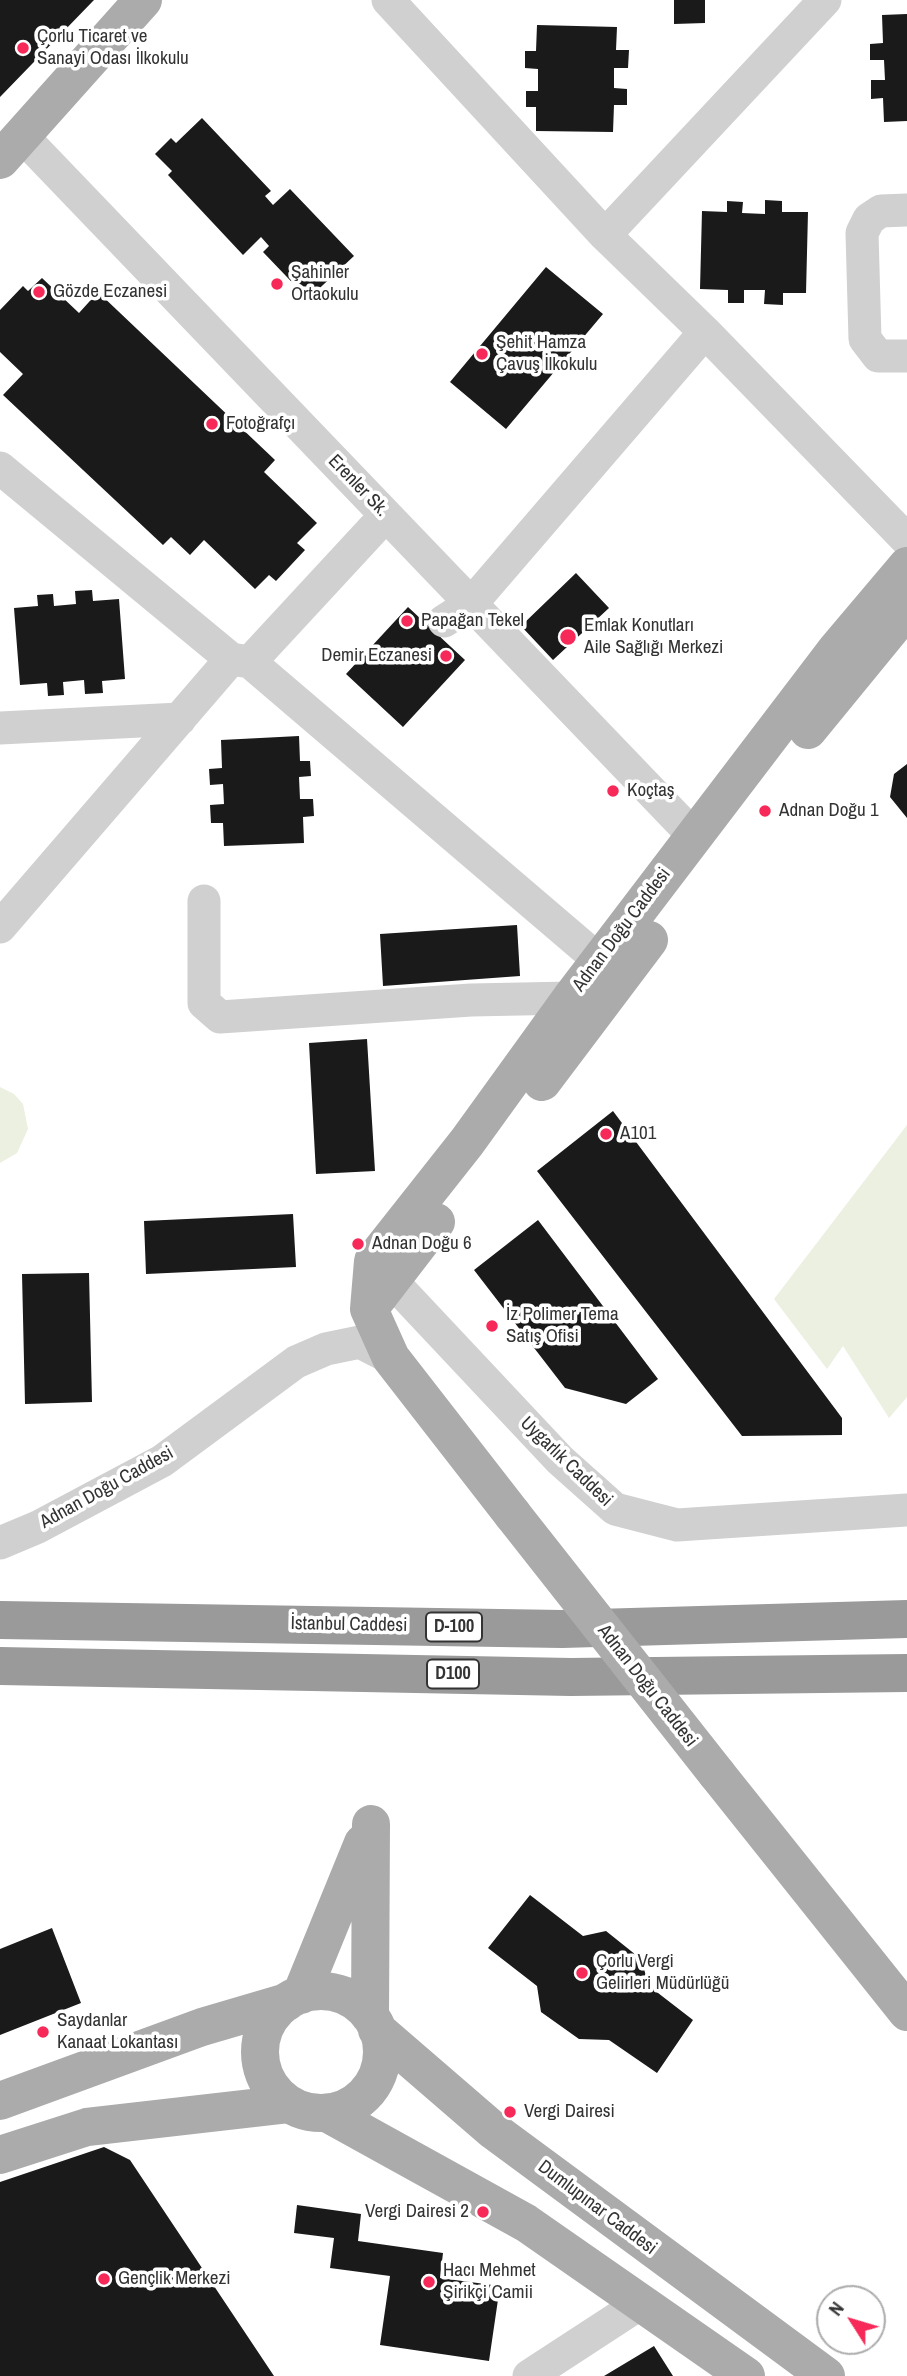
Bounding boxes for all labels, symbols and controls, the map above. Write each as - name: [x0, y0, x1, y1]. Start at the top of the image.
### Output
- place label: Çorlu Ticaret ve Sanayi Odası İlkokulu: [37, 26, 189, 70]
- marker: Çorlu Ticaret ve Sanayi Odası İlkokulu: [15, 40, 31, 56]
- place label: Şahinler Ortaokulu: [291, 262, 359, 306]
- marker: Şahinler Ortaokulu: [269, 276, 285, 292]
- place label: Gözde Eczanesi: [53, 281, 167, 303]
- marker: Gözde Eczanesi: [31, 284, 47, 300]
- place label: Şehit Hamza Çavuş İlkokulu: [496, 332, 597, 376]
- marker: Şehit Hamza Çavuş İlkokulu: [474, 346, 490, 362]
- place label: Fotoğrafçı: [226, 413, 295, 435]
- marker: Fotoğrafçı: [204, 416, 220, 432]
- street label: Erenler Sk.: [323, 450, 393, 522]
- place label: Papağan Tekel: [421, 610, 524, 632]
- marker: Papağan Tekel: [399, 613, 415, 629]
- place label: Emlak Konutları Aile Sağlığı Merkezi: [584, 615, 723, 659]
- marker: Emlak Konutları Aile Sağlığı Merkezi: [558, 627, 578, 647]
- place label: Demir Eczanesi: [321, 645, 432, 667]
- marker: Demir Eczanesi: [438, 648, 454, 664]
- place label: Koçtaş: [627, 780, 675, 802]
- marker: Koçtaş: [605, 783, 621, 799]
- place label: Adnan Doğu 1: [779, 800, 879, 822]
- marker: Adnan Doğu 1: [757, 803, 773, 819]
- street label: Adnan Doğu Caddesi: [568, 864, 676, 996]
- place label: A101: [620, 1123, 656, 1145]
- marker: A101: [598, 1126, 614, 1142]
- place label: Adnan Doğu 6: [372, 1233, 472, 1255]
- marker: Adnan Doğu 6: [350, 1236, 366, 1252]
- place label: İz Polimer Tema Satış Ofisi: [506, 1304, 619, 1348]
- marker: İz Polimer Tema Satış Ofisi: [484, 1318, 500, 1334]
- street label: Uygarlık Caddesi: [515, 1412, 617, 1512]
- street label: Adnan Doğu Caddesi: [36, 1442, 178, 1534]
- road number: D-100: [426, 1612, 482, 1642]
- street label: İstanbul Caddesi: [290, 1613, 408, 1637]
- street label: Adnan Doğu Caddesi: [592, 1620, 702, 1752]
- road number: D100: [427, 1660, 479, 1688]
- place label: Çorlu Vergi Gelirleri Müdürlüğü: [596, 1951, 729, 1995]
- marker: Çorlu Vergi Gelirleri Müdürlüğü: [574, 1965, 590, 1981]
- place label: Saydanlar Kanaat Lokantası: [57, 2010, 178, 2054]
- marker: Saydanlar Kanaat Lokantası: [35, 2024, 51, 2040]
- place label: Vergi Dairesi: [524, 2101, 615, 2123]
- marker: Vergi Dairesi: [502, 2104, 518, 2120]
- street label: Dumlupınar Caddesi: [533, 2156, 661, 2260]
- place label: Vergi Dairesi 2: [365, 2201, 469, 2223]
- marker: Vergi Dairesi 2: [475, 2204, 491, 2220]
- place label: Hacı Mehmet Şirikçi Camii: [443, 2260, 536, 2304]
- place label: Gençlik Merkezi: [118, 2268, 231, 2290]
- marker: Gençlik Merkezi: [96, 2271, 112, 2287]
- marker: Hacı Mehmet Şirikçi Camii: [421, 2274, 437, 2290]
- north arrow: [816, 2285, 886, 2355]
- text: N: [822, 2296, 850, 2321]

